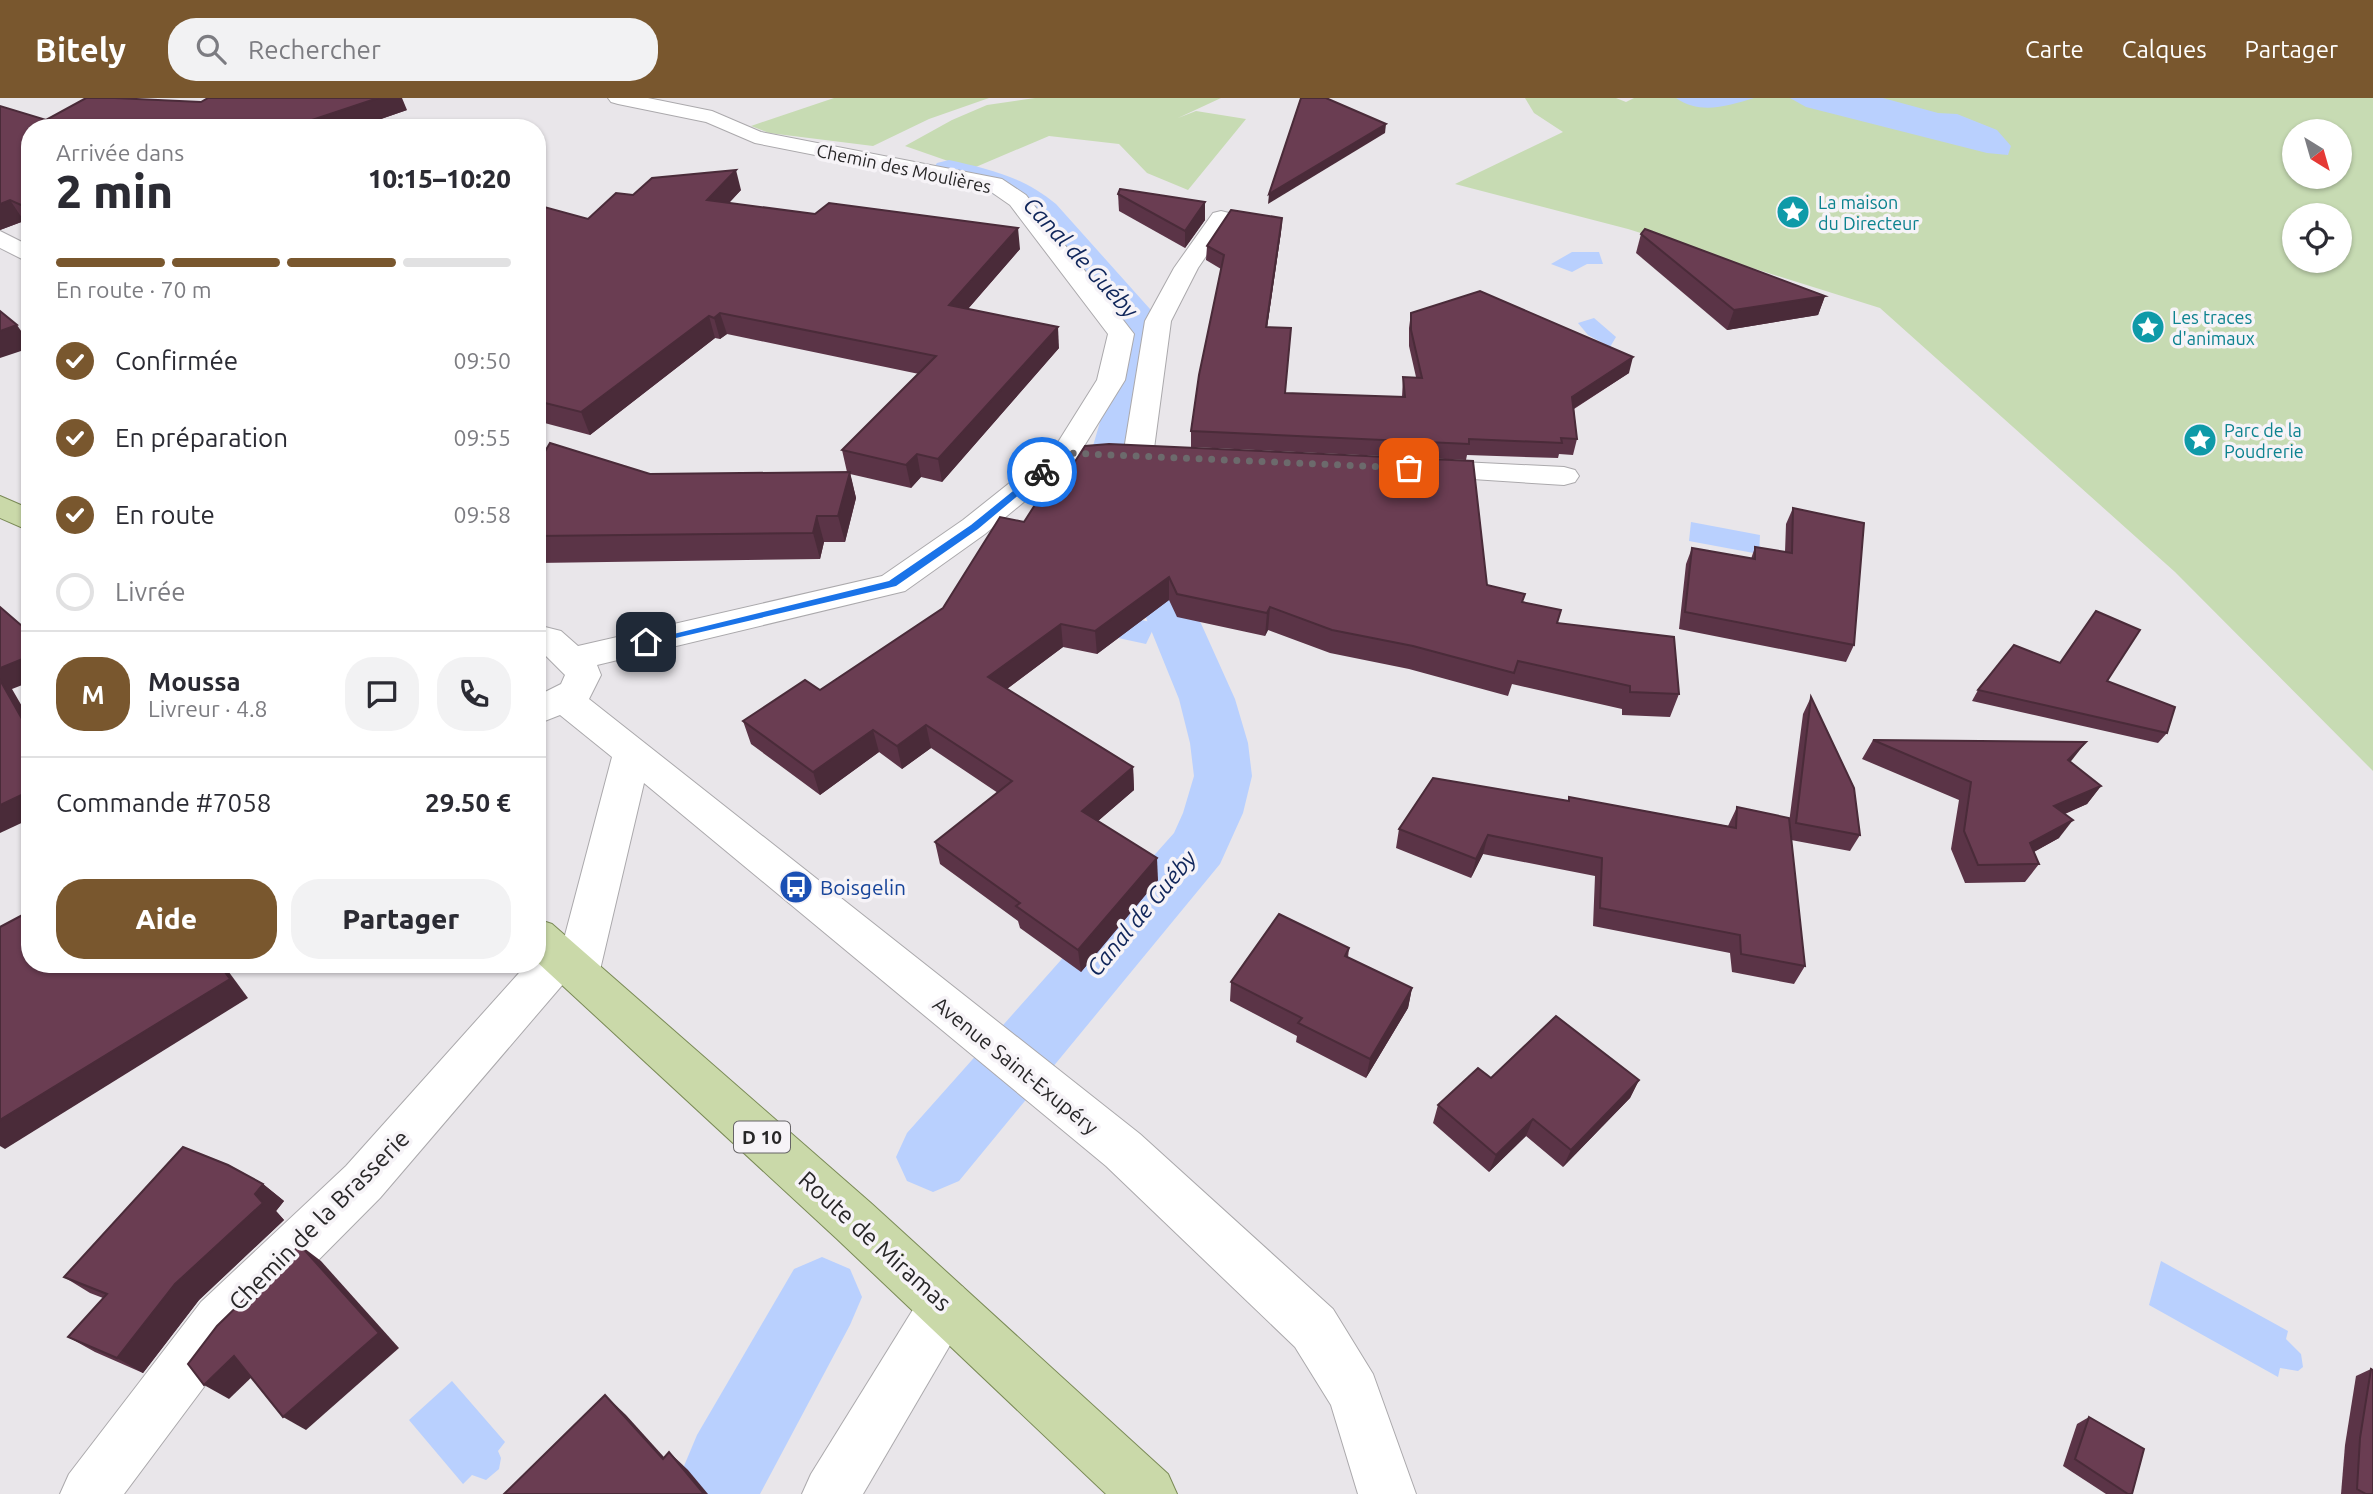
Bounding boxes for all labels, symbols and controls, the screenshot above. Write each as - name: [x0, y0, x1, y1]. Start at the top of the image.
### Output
- search box: [168, 18, 658, 81]
- icon: search: [192, 30, 230, 68]
- text: Bitely: [35, 31, 126, 68]
- text: Rechercher: [248, 35, 381, 64]
- text: Carte: [2025, 36, 2084, 63]
- text: Calques: [2122, 36, 2207, 63]
- text: Partager: [2245, 36, 2338, 63]
- north arrow: [2282, 119, 2352, 189]
- map controls: [2282, 119, 2352, 273]
- text: Arrivée dans: [56, 140, 184, 165]
- street label: Chemin des Moulières: [815, 140, 993, 196]
- text: 10:15–10:20: [368, 164, 511, 193]
- text: 2 min: [56, 165, 173, 217]
- water label: Canal de Guéby: [1019, 192, 1144, 323]
- place label: La maison du Directeur: [1818, 192, 1919, 233]
- place icon: La maison du Directeur: [1774, 193, 1812, 231]
- button: locate: [2282, 203, 2352, 273]
- text: En route · 70 m: [56, 277, 212, 302]
- place label: Les traces d'animaux: [2172, 307, 2255, 348]
- place icon: Les traces d'animaux: [2129, 308, 2167, 346]
- icon: check: [56, 342, 94, 380]
- text: Confirmée: [115, 346, 238, 375]
- text: 09:50: [453, 348, 511, 373]
- icon: check: [56, 419, 94, 457]
- place label: Parc de la Poudrerie: [2224, 420, 2304, 461]
- place icon: Parc de la Poudrerie: [2181, 421, 2219, 459]
- text: En préparation: [115, 423, 288, 452]
- text: 09:55: [453, 425, 511, 450]
- courier: [1007, 437, 1077, 507]
- pin: [1379, 438, 1439, 498]
- icon: bag: [1390, 449, 1428, 487]
- icon: bike: [1023, 453, 1061, 491]
- icon: check: [56, 496, 94, 534]
- text: En route: [115, 500, 215, 529]
- text: 09:58: [453, 502, 511, 527]
- text: Livrée: [115, 577, 186, 606]
- pin: [616, 612, 676, 672]
- icon: home: [627, 623, 665, 661]
- button: chat: [345, 657, 419, 731]
- button: phone: [437, 657, 511, 731]
- text: Moussa: [148, 667, 241, 696]
- text: M: [81, 680, 105, 709]
- text: Livreur · 4.8: [148, 696, 268, 721]
- text: Commande #7058: [56, 788, 272, 817]
- text: 29.50 €: [425, 788, 511, 817]
- water label: Canal de Guéby: [1082, 845, 1201, 980]
- bus stop icon: Boisgelin: [777, 868, 815, 906]
- place label: Boisgelin: [820, 875, 906, 899]
- button: Aide: [56, 879, 277, 959]
- button: Partager: [291, 879, 511, 959]
- street label: Avenue Saint-Exupéry: [929, 991, 1103, 1139]
- road number: D 10: [734, 1121, 790, 1152]
- street label: Chemin de la Brasserie: [223, 1124, 415, 1316]
- street label: Route de Miramas: [793, 1166, 957, 1316]

